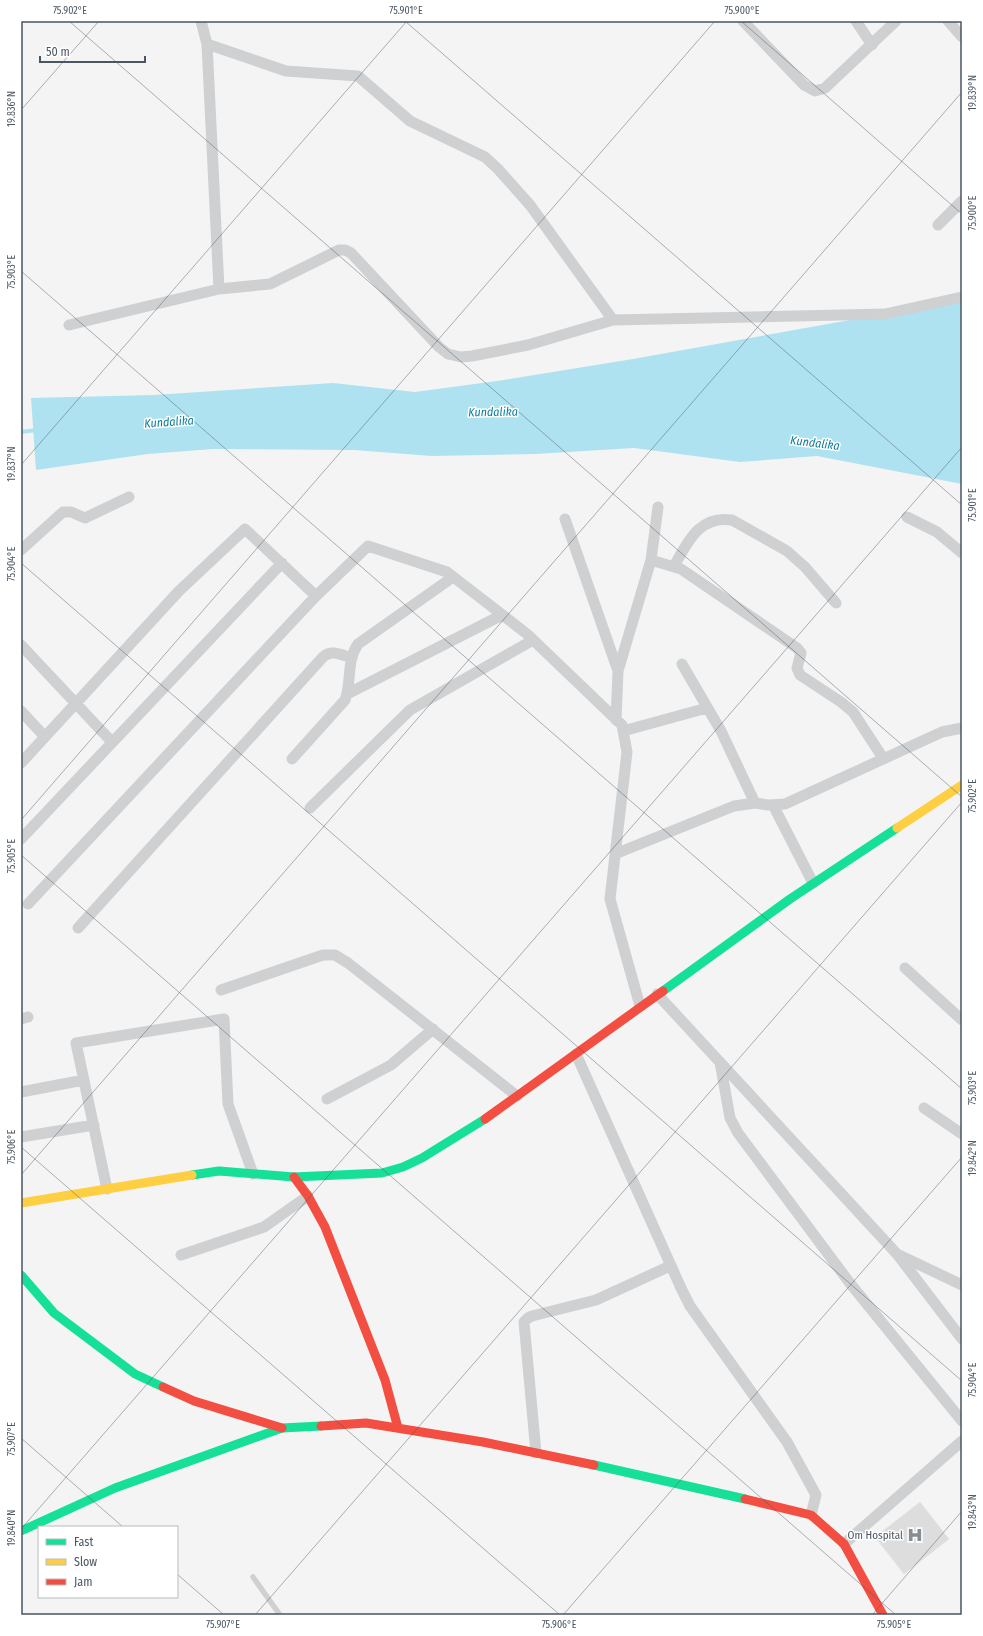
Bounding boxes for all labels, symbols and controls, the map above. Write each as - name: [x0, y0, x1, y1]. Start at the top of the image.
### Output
- text: 75.902°E: [53, 5, 87, 17]
- text: 75.901°E: [389, 5, 423, 17]
- text: 75.900°E: [724, 5, 760, 17]
- scale bar: [40, 38, 145, 64]
- text: 50 m: [46, 45, 70, 59]
- text: 19.839°N: [967, 75, 979, 111]
- text: 19.836°N: [6, 91, 18, 127]
- text: 75.900°E: [967, 195, 979, 231]
- text: 75.903°E: [6, 255, 18, 289]
- water label: Kundalika: [468, 405, 518, 419]
- water label: Kundalika: [144, 413, 194, 431]
- water label: Kundalika: [789, 433, 841, 453]
- text: 19.837°N: [6, 446, 18, 482]
- text: 75.901°E: [967, 488, 979, 522]
- text: 75.904°E: [6, 546, 18, 581]
- text: 75.902°E: [967, 779, 979, 813]
- text: 75.905°E: [6, 839, 18, 873]
- text: 75.903°E: [967, 1071, 979, 1105]
- text: 75.906°E: [6, 1129, 18, 1164]
- text: 19.842°N: [967, 1140, 979, 1176]
- text: 75.904°E: [967, 1362, 979, 1397]
- text: 75.907°E: [6, 1422, 18, 1456]
- text: 19.843°N: [967, 1494, 979, 1530]
- text: 19.840°N: [6, 1510, 18, 1546]
- legend: [38, 1526, 178, 1598]
- hospital icon: Om Hospital: [906, 1526, 924, 1544]
- place label: Om Hospital: [848, 1529, 903, 1542]
- text: Fast: [74, 1535, 93, 1549]
- text: Slow: [74, 1555, 97, 1569]
- text: Jam: [74, 1575, 92, 1589]
- text: 75.907°E: [206, 1619, 240, 1631]
- text: 75.906°E: [542, 1619, 577, 1631]
- text: 75.905°E: [877, 1619, 911, 1631]

